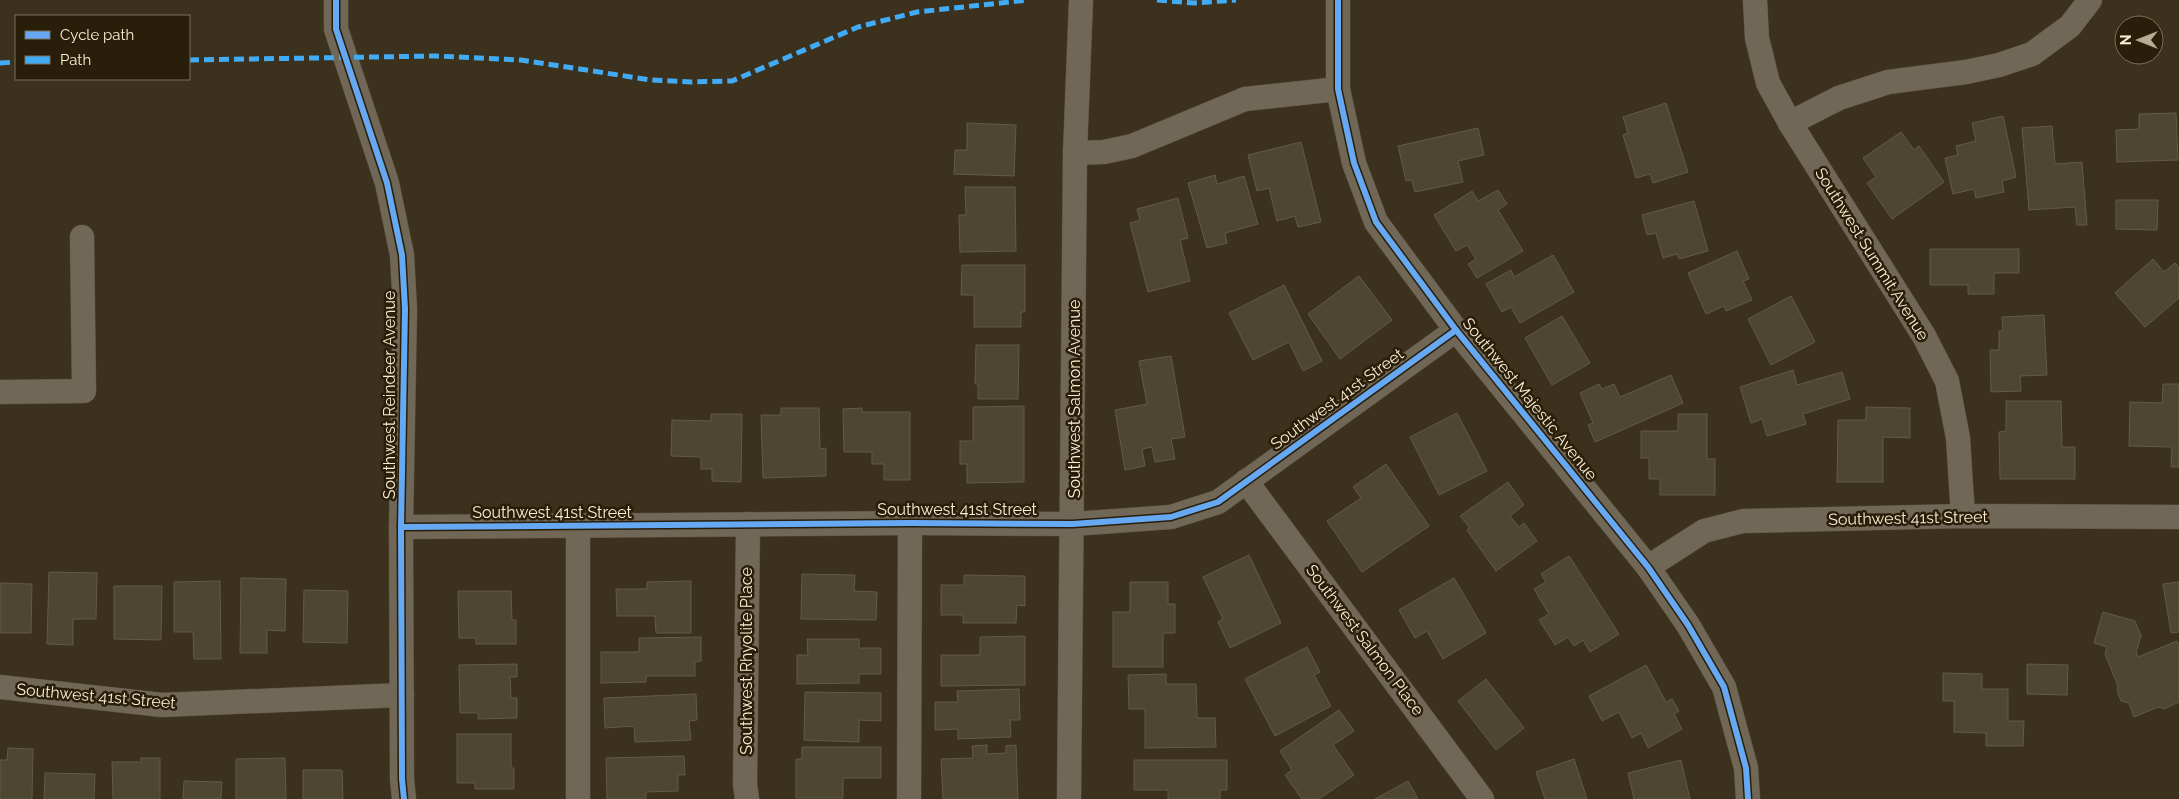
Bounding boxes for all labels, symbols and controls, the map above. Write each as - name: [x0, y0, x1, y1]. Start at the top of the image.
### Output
- legend: [15, 15, 190, 80]
- north arrow: [2114, 15, 2164, 65]
- text: Cycle path: [60, 26, 134, 44]
- text: N: [2118, 35, 2134, 45]
- text: Path: [60, 51, 91, 69]
- street label: Southwest Summit Avenue: [1811, 164, 1933, 344]
- street label: Southwest Reindeer Avenue: [380, 291, 399, 499]
- street label: Southwest Salmon Avenue: [1065, 300, 1084, 498]
- street label: Southwest Majestic Avenue: [1459, 314, 1601, 484]
- street label: Southwest 41st Street: [1267, 344, 1408, 454]
- street label: Southwest 41st Street: [877, 500, 1037, 519]
- street label: Southwest 41st Street: [472, 503, 632, 522]
- street label: Southwest 41st Street: [1828, 507, 1989, 529]
- street label: Southwest Salmon Place: [1302, 561, 1428, 719]
- street label: Southwest Rhyolite Place: [737, 567, 756, 755]
- street label: Southwest 41st Street: [16, 680, 177, 712]

